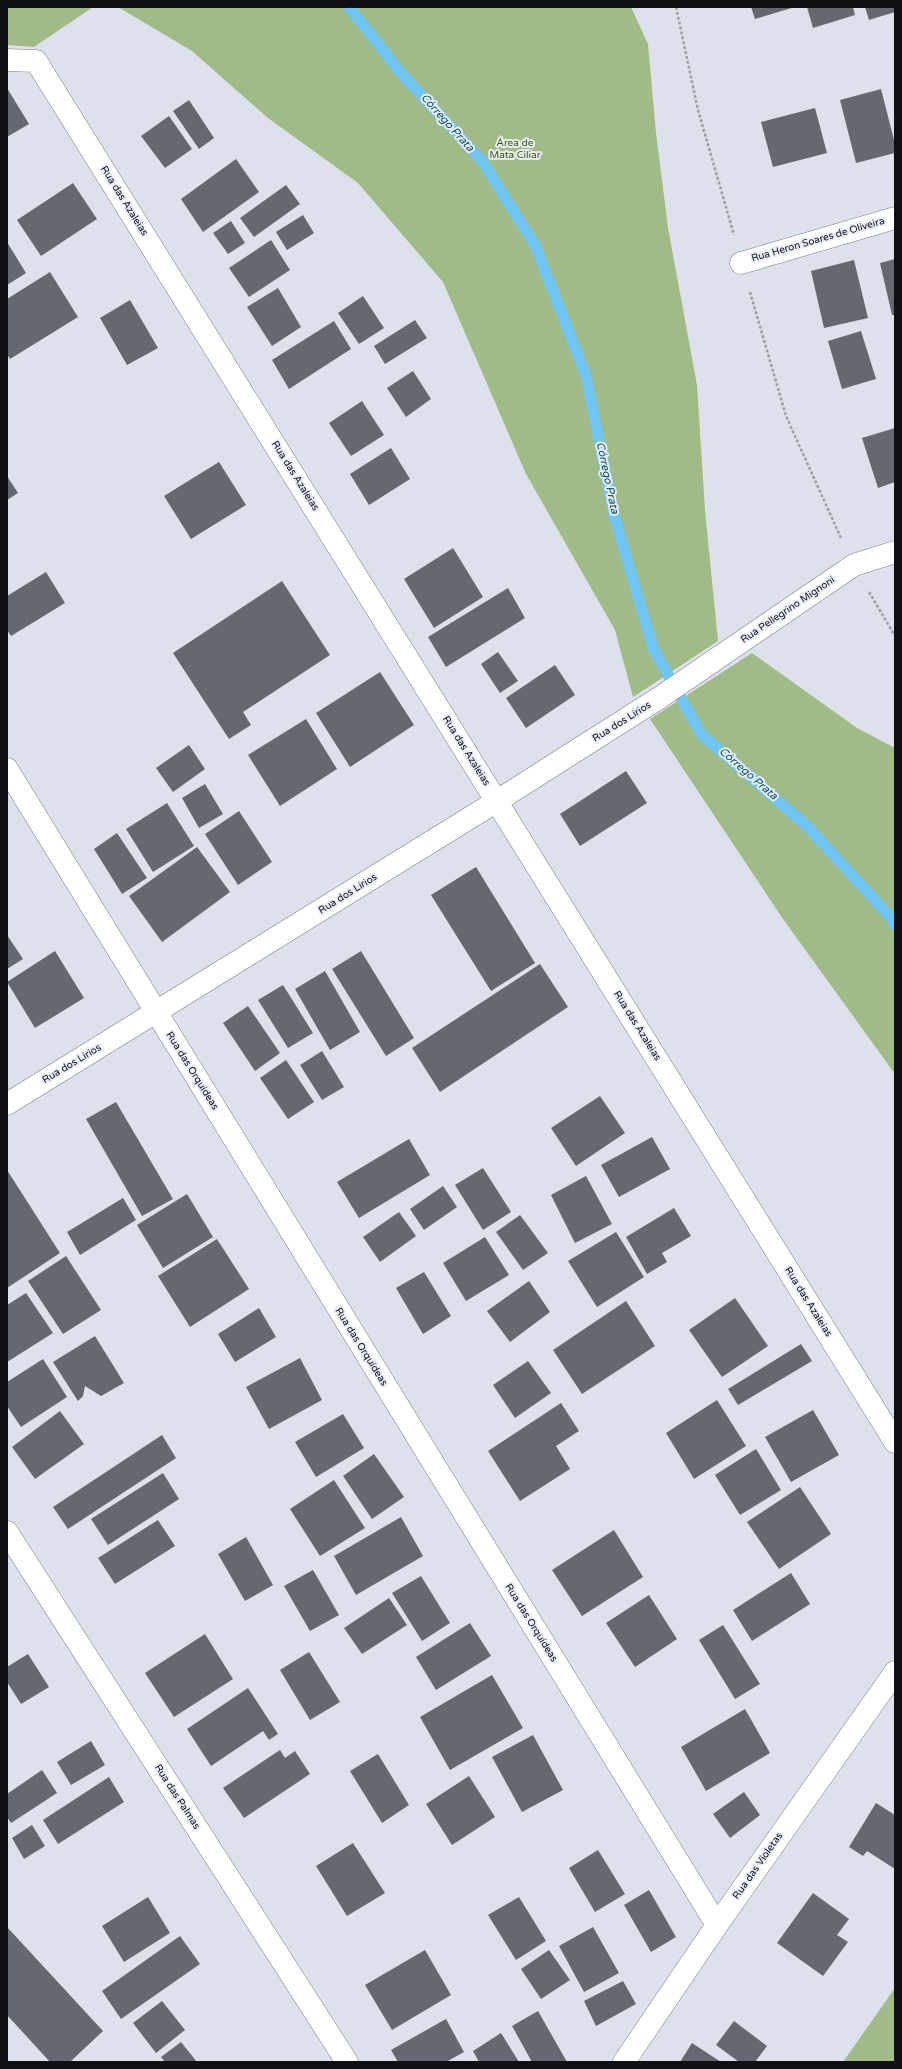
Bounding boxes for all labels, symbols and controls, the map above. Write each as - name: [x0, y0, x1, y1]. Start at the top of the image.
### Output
- water label: Córrego Prata: [418, 91, 476, 155]
- park label: Área de Mata Ciliar: [489, 137, 541, 160]
- street label: Rua das Azaleias: [98, 164, 150, 238]
- street label: Rua Heron Soares de Oliveira: [750, 215, 886, 265]
- street label: Rua das Azaleias: [269, 439, 321, 513]
- water label: Córrego Prata: [593, 441, 621, 515]
- street label: Rua Pellegrino Mignoni: [739, 574, 837, 646]
- street label: Rua dos Lírios: [591, 699, 653, 745]
- street label: Rua das Azaleias: [440, 714, 492, 788]
- water label: Córrego Prata: [716, 745, 780, 803]
- street label: Rua dos Lírios: [317, 871, 379, 917]
- street label: Rua das Azaleias: [611, 989, 663, 1063]
- street label: Rua das Orquídeas: [163, 1030, 221, 1112]
- street label: Rua dos Lírios: [40, 1042, 104, 1086]
- street label: Rua das Azaleias: [782, 1265, 834, 1339]
- street label: Rua das Orquídeas: [332, 1306, 390, 1388]
- street label: Rua das Orquídeas: [502, 1582, 560, 1664]
- street label: Rua das Palmas: [152, 1762, 202, 1832]
- street label: Rua das Violetas: [731, 1830, 785, 1902]

